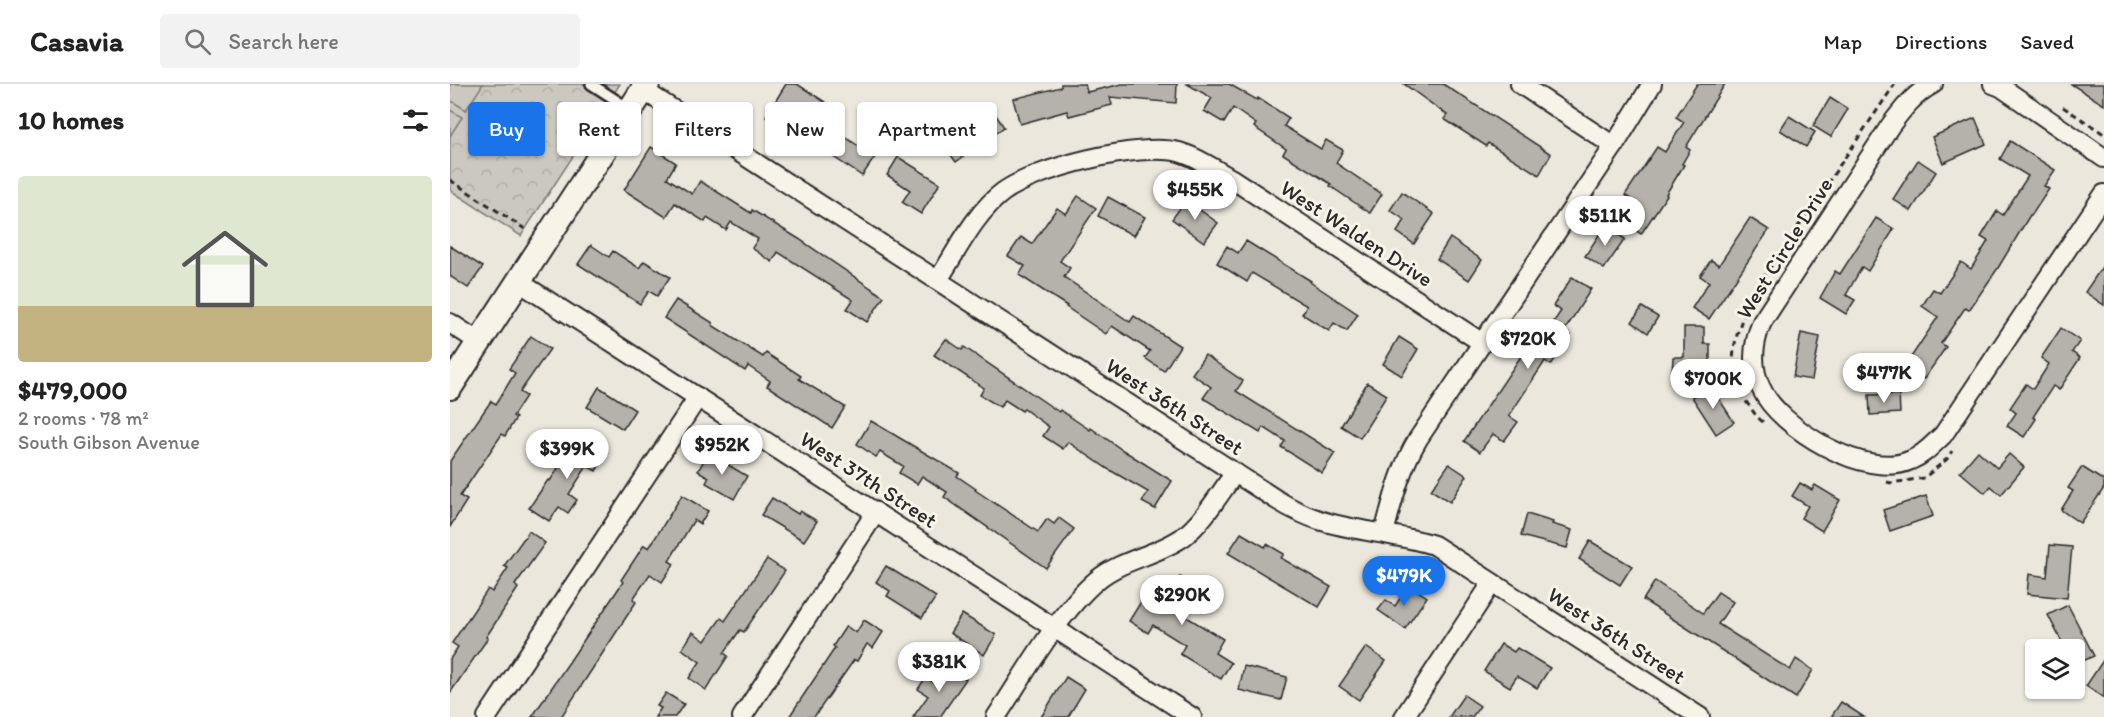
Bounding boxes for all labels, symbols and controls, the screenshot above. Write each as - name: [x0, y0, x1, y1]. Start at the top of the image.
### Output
- search box: [160, 14, 580, 68]
- text: Casavia: [30, 24, 124, 58]
- icon: search: [181, 25, 214, 58]
- text: Search here: [229, 28, 339, 55]
- text: Map: [1824, 29, 1862, 54]
- text: Directions: [1895, 29, 1987, 54]
- text: Saved: [2020, 29, 2074, 54]
- chip: Buy: [468, 102, 545, 156]
- chip: Rent: [557, 102, 641, 156]
- chip: Filters: [653, 102, 753, 156]
- chip: New: [765, 102, 845, 156]
- chip: Apartment: [857, 102, 997, 156]
- text: 10 homes: [18, 104, 124, 136]
- icon: filters: [399, 104, 432, 137]
- pin: $455K: [1153, 170, 1237, 221]
- street label: West Circle Drive: [1730, 173, 1839, 324]
- street label: West Walden Drive: [1275, 174, 1438, 293]
- text: $455K: [1167, 177, 1223, 201]
- pin: $511K: [1563, 196, 1647, 247]
- text: $511K: [1579, 203, 1631, 227]
- icon: home: [171, 215, 279, 323]
- pin: $720K: [1486, 319, 1570, 370]
- text: $720K: [1500, 326, 1556, 350]
- street label: West 36th Street: [1101, 352, 1249, 461]
- pin: $477K: [1842, 353, 1926, 404]
- pin: $700K: [1671, 359, 1755, 410]
- text: $477K: [1857, 360, 1911, 384]
- text: $700K: [1684, 366, 1742, 390]
- text: $479,000: [18, 374, 128, 406]
- text: 2 rooms · 78 m²: [18, 406, 149, 430]
- pin: $952K: [680, 425, 764, 476]
- street label: West 37th Street: [795, 425, 942, 534]
- pin: $399K: [525, 429, 609, 480]
- text: South Gibson Avenue: [18, 430, 200, 454]
- text: $952K: [695, 432, 749, 456]
- text: $399K: [540, 436, 594, 460]
- pin: $479K: [1362, 556, 1446, 607]
- text: $479K: [1376, 563, 1432, 587]
- pin: $290K: [1140, 575, 1224, 626]
- street label: West 36th Street: [1543, 581, 1691, 690]
- text: $290K: [1154, 582, 1210, 606]
- map controls: [2025, 639, 2085, 699]
- button: layers: [2025, 639, 2085, 699]
- pin: $381K: [897, 642, 981, 693]
- text: $381K: [912, 649, 966, 673]

